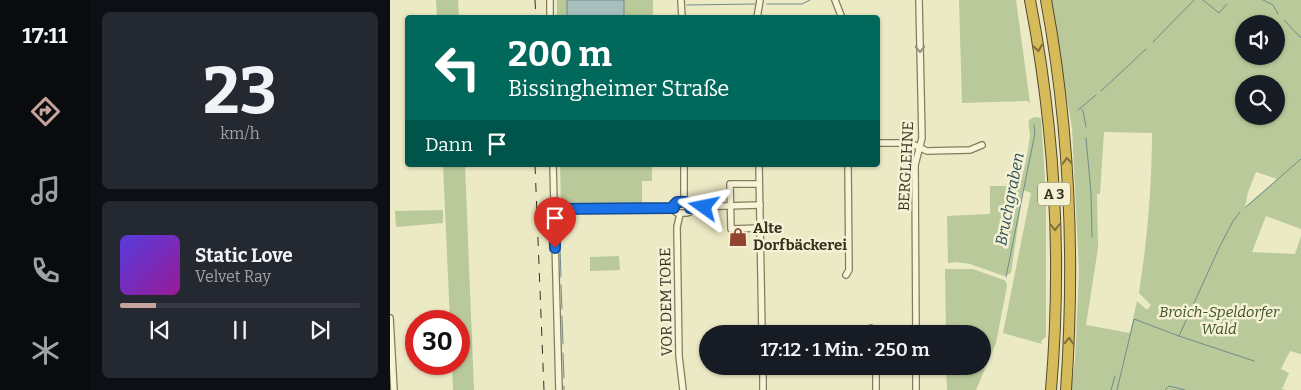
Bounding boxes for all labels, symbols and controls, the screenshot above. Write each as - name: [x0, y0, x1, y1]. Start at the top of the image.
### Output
- map controls: [1235, 15, 1285, 125]
- button: sound: [1235, 15, 1285, 65]
- text: 17:11: [22, 22, 68, 49]
- text: 200 m: [508, 33, 612, 75]
- icon: left: [425, 35, 490, 100]
- one-way arrow: [1033, 44, 1043, 52]
- one-way arrow: [915, 45, 925, 53]
- text: 23: [203, 52, 277, 130]
- text: Bissingheimer Straße: [508, 75, 729, 102]
- button: search: [1235, 75, 1285, 125]
- icon: directions: [28, 94, 63, 129]
- street label: BERGLEHNE: [895, 121, 917, 211]
- text: km/h: [220, 124, 260, 143]
- icon: arrive: [483, 130, 511, 158]
- text: Dann: [425, 133, 473, 156]
- water label: Bruchgraben: [991, 151, 1028, 247]
- one-way arrow: [1061, 157, 1072, 165]
- icon: music: [28, 173, 63, 208]
- position arrow: [677, 180, 729, 232]
- road number: A 3: [1038, 182, 1070, 205]
- pin: [534, 197, 576, 248]
- icon: arrive: [541, 204, 569, 232]
- place label: Alte Dorfbäckerei: [753, 219, 847, 254]
- one-way arrow: [1050, 224, 1060, 231]
- shop icon: Alte Dorfbäckerei: [727, 226, 749, 248]
- text: Static Love: [195, 244, 293, 267]
- street label: VOR DEM TORE: [656, 247, 676, 357]
- icon: phone: [28, 253, 63, 288]
- text: Velvet Ray: [195, 267, 271, 286]
- park label: Broich-Speldorfer Wald: [1159, 303, 1280, 338]
- speed limit sign: 30: [405, 310, 470, 375]
- icon: previous: [146, 316, 174, 344]
- icon: pause: [226, 316, 254, 344]
- icon: next: [306, 316, 334, 344]
- icon: climate: [28, 333, 63, 368]
- one-way arrow: [1064, 337, 1074, 345]
- text: 17:12 · 1 Min. · 250 m: [760, 338, 930, 361]

